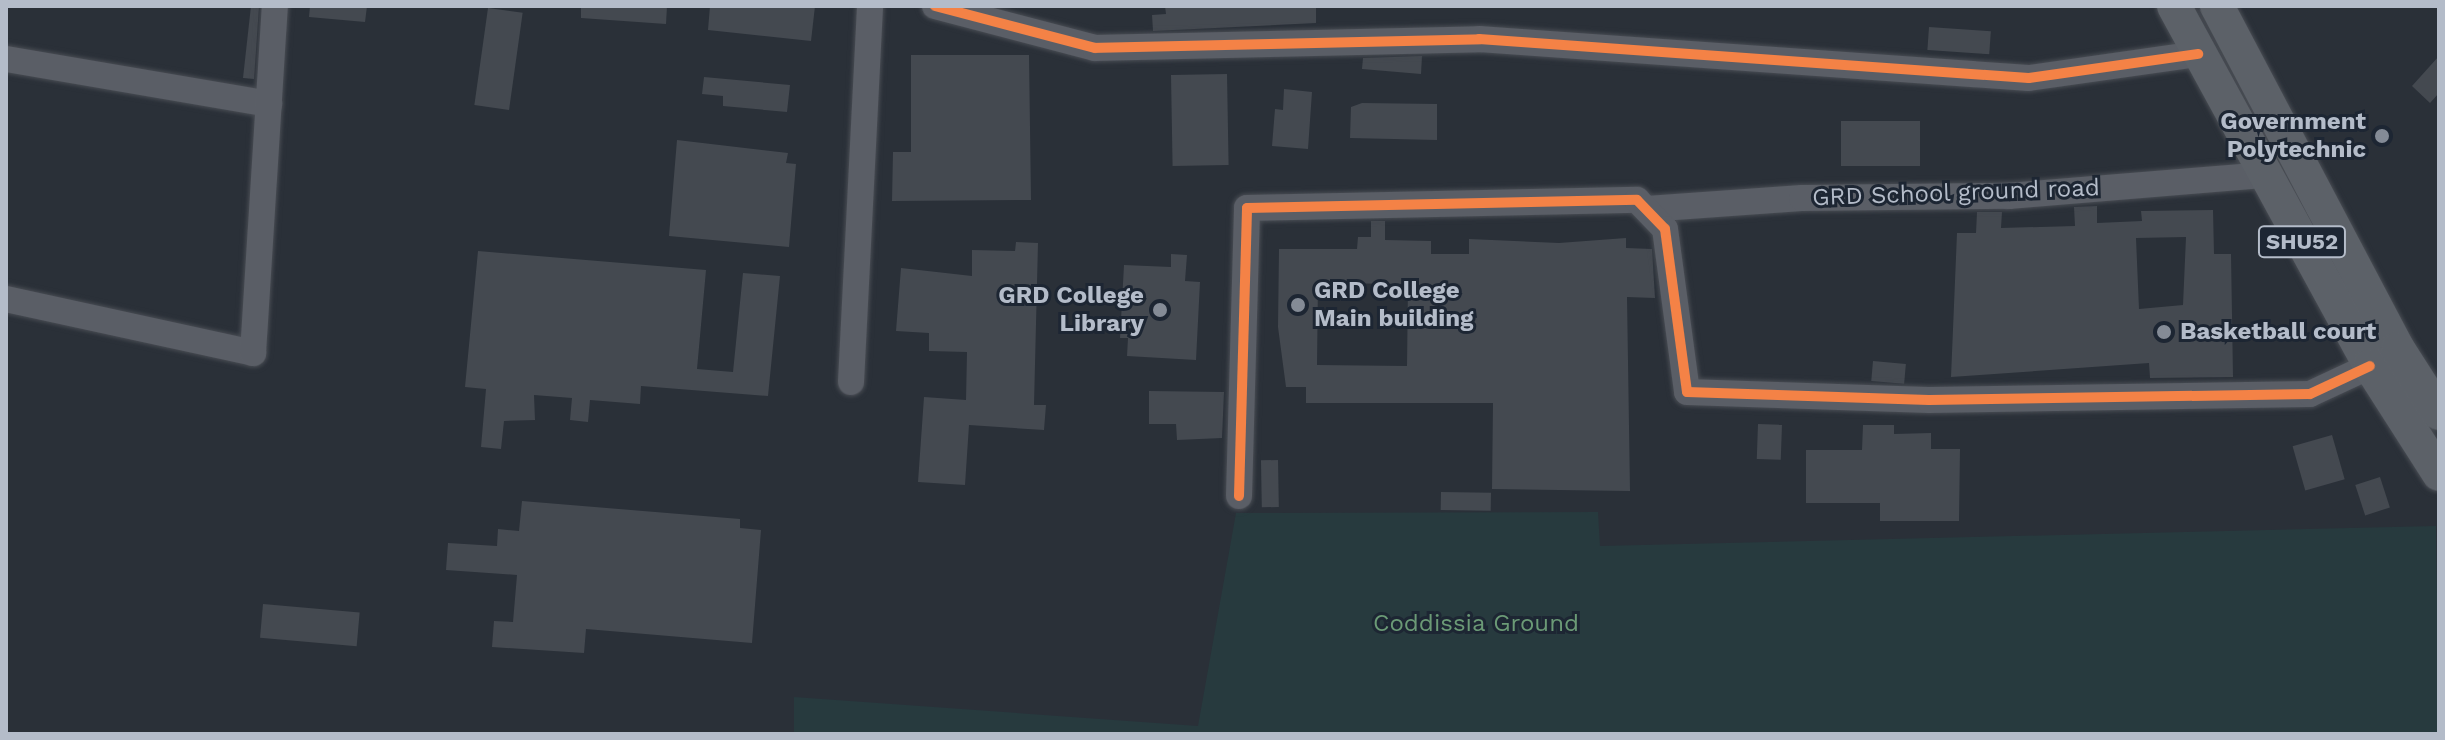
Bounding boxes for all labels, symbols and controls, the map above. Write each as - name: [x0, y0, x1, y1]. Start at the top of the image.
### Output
- place label: Government Polytechnic: [2220, 108, 2366, 164]
- marker: Government Polytechnic: [2373, 127, 2391, 145]
- street label: GRD School ground road: [1811, 174, 2101, 212]
- road number: SHU52: [2256, 224, 2348, 260]
- place label: GRD College Main building: [1314, 277, 1473, 333]
- place label: GRD College Library: [998, 282, 1144, 338]
- marker: GRD College Main building: [1289, 296, 1307, 314]
- marker: GRD College Library: [1151, 301, 1169, 319]
- place label: Basketball court: [2180, 318, 2377, 346]
- marker: Basketball court: [2155, 323, 2173, 341]
- park label: Coddissia Ground: [1373, 610, 1579, 638]

